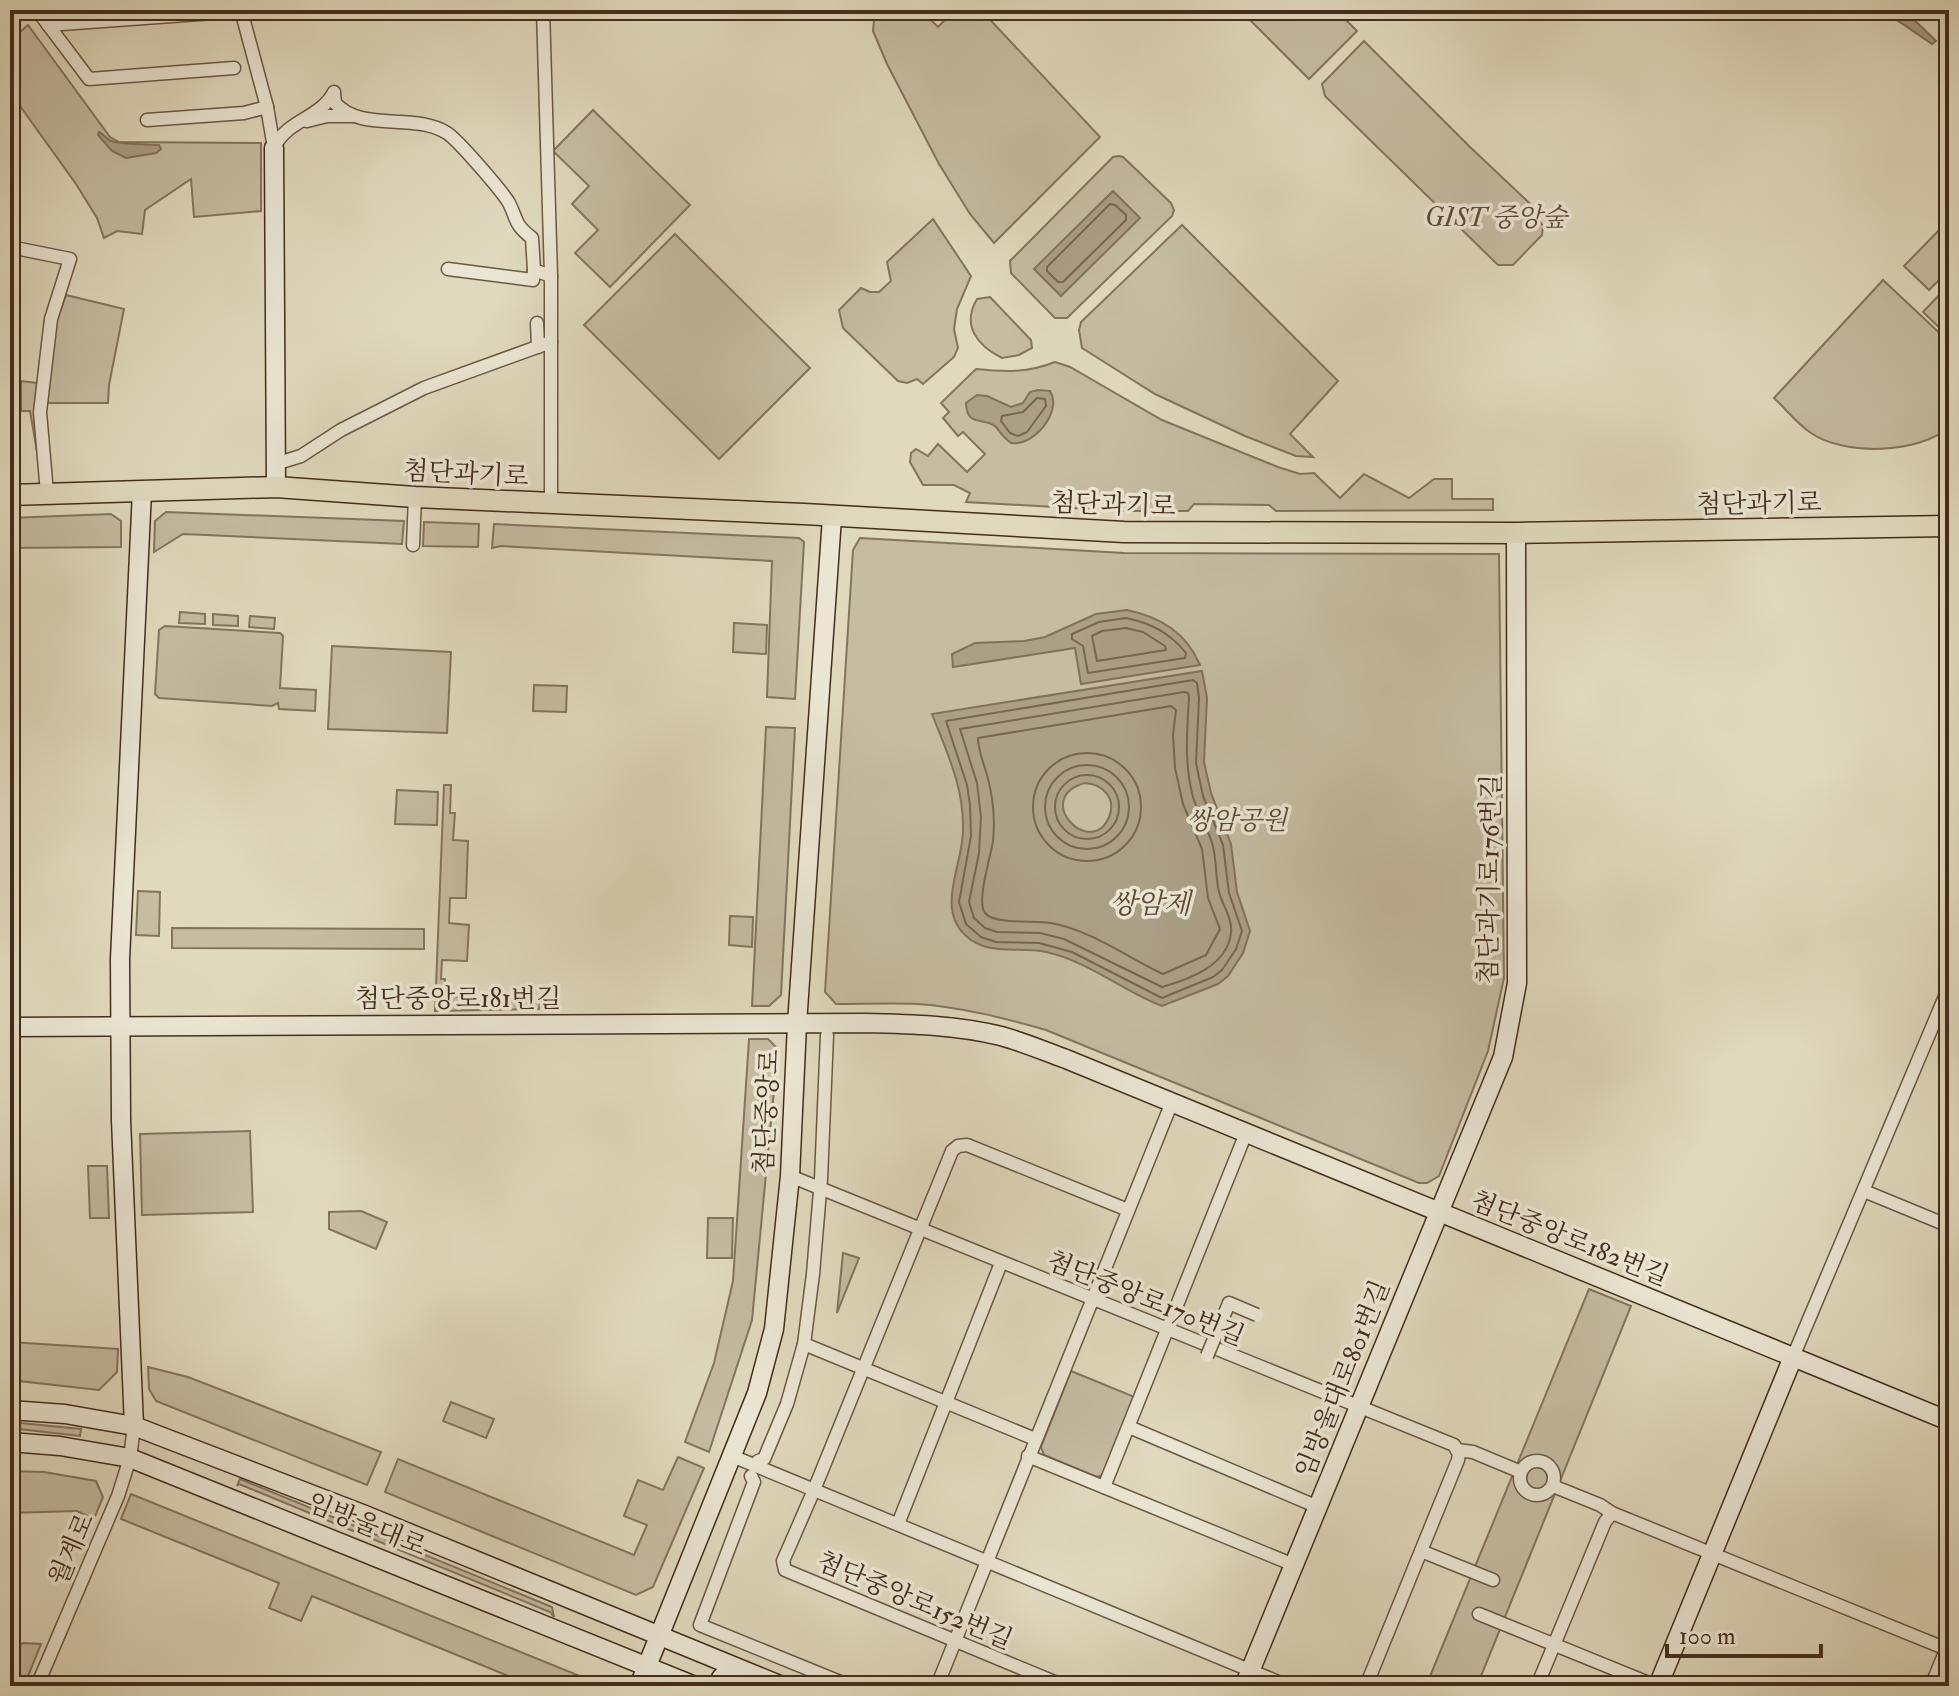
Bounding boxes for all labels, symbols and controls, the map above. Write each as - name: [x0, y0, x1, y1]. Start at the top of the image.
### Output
- park label: GIST 중앙숲: [1425, 202, 1570, 234]
- street label: 첨단과기로: [402, 455, 529, 493]
- street label: 첨단과기로: [1050, 487, 1176, 523]
- street label: 첨단과기로: [1696, 487, 1822, 521]
- street label: 첨단과기로176번길: [1472, 774, 1508, 984]
- park label: 쌍암공원: [1187, 805, 1289, 837]
- water label: 쌍암제: [1109, 887, 1194, 922]
- street label: 첨단중앙로181번길: [355, 983, 561, 1015]
- street label: 첨단중앙로: [748, 1049, 786, 1176]
- street label: 첨단중앙로182번길: [1466, 1185, 1673, 1293]
- street label: 첨단중앙로170번길: [1042, 1245, 1249, 1353]
- street label: 임방울대로801번길: [1289, 1276, 1397, 1483]
- street label: 임방울대로: [302, 1487, 431, 1563]
- street label: 월계로: [42, 1508, 101, 1590]
- street label: 첨단중앙로152번길: [812, 1545, 1017, 1657]
- scale bar: [1667, 1608, 1821, 1658]
- text: 100 m: [1679, 1621, 1736, 1652]

